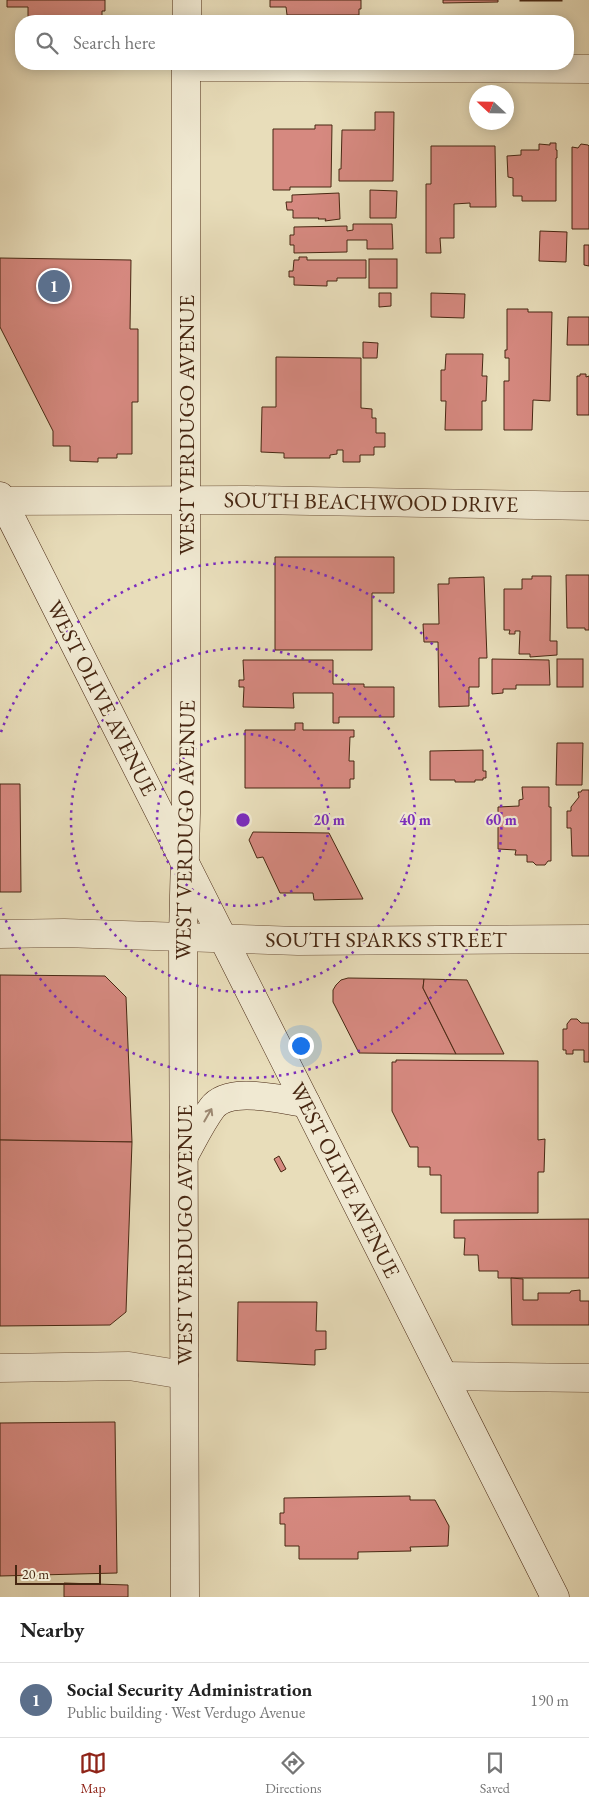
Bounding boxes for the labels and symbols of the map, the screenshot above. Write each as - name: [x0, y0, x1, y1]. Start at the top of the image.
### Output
- north arrow: [469, 85, 514, 130]
- pin: 1: [38, 267, 70, 305]
- street label: WEST VERDUGO AVENUE: [172, 295, 201, 555]
- street label: SOUTH BEACHWOOD DRIVE: [224, 485, 518, 519]
- street label: WEST OLIVE AVENUE: [40, 595, 164, 801]
- street label: WEST VERDUGO AVENUE: [168, 700, 202, 960]
- text: 20 m: [313, 810, 345, 829]
- text: 40 m: [399, 810, 431, 829]
- text: 60 m: [485, 810, 517, 829]
- centre of rings: [234, 811, 252, 829]
- street label: SOUTH SPARKS STREET: [265, 925, 507, 954]
- your location: [288, 1033, 314, 1059]
- street label: WEST OLIVE AVENUE: [283, 1077, 407, 1283]
- street label: WEST VERDUGO AVENUE: [170, 1105, 199, 1365]
- one-way arrow: [204, 1108, 214, 1122]
- scale bar: [15, 1562, 101, 1585]

